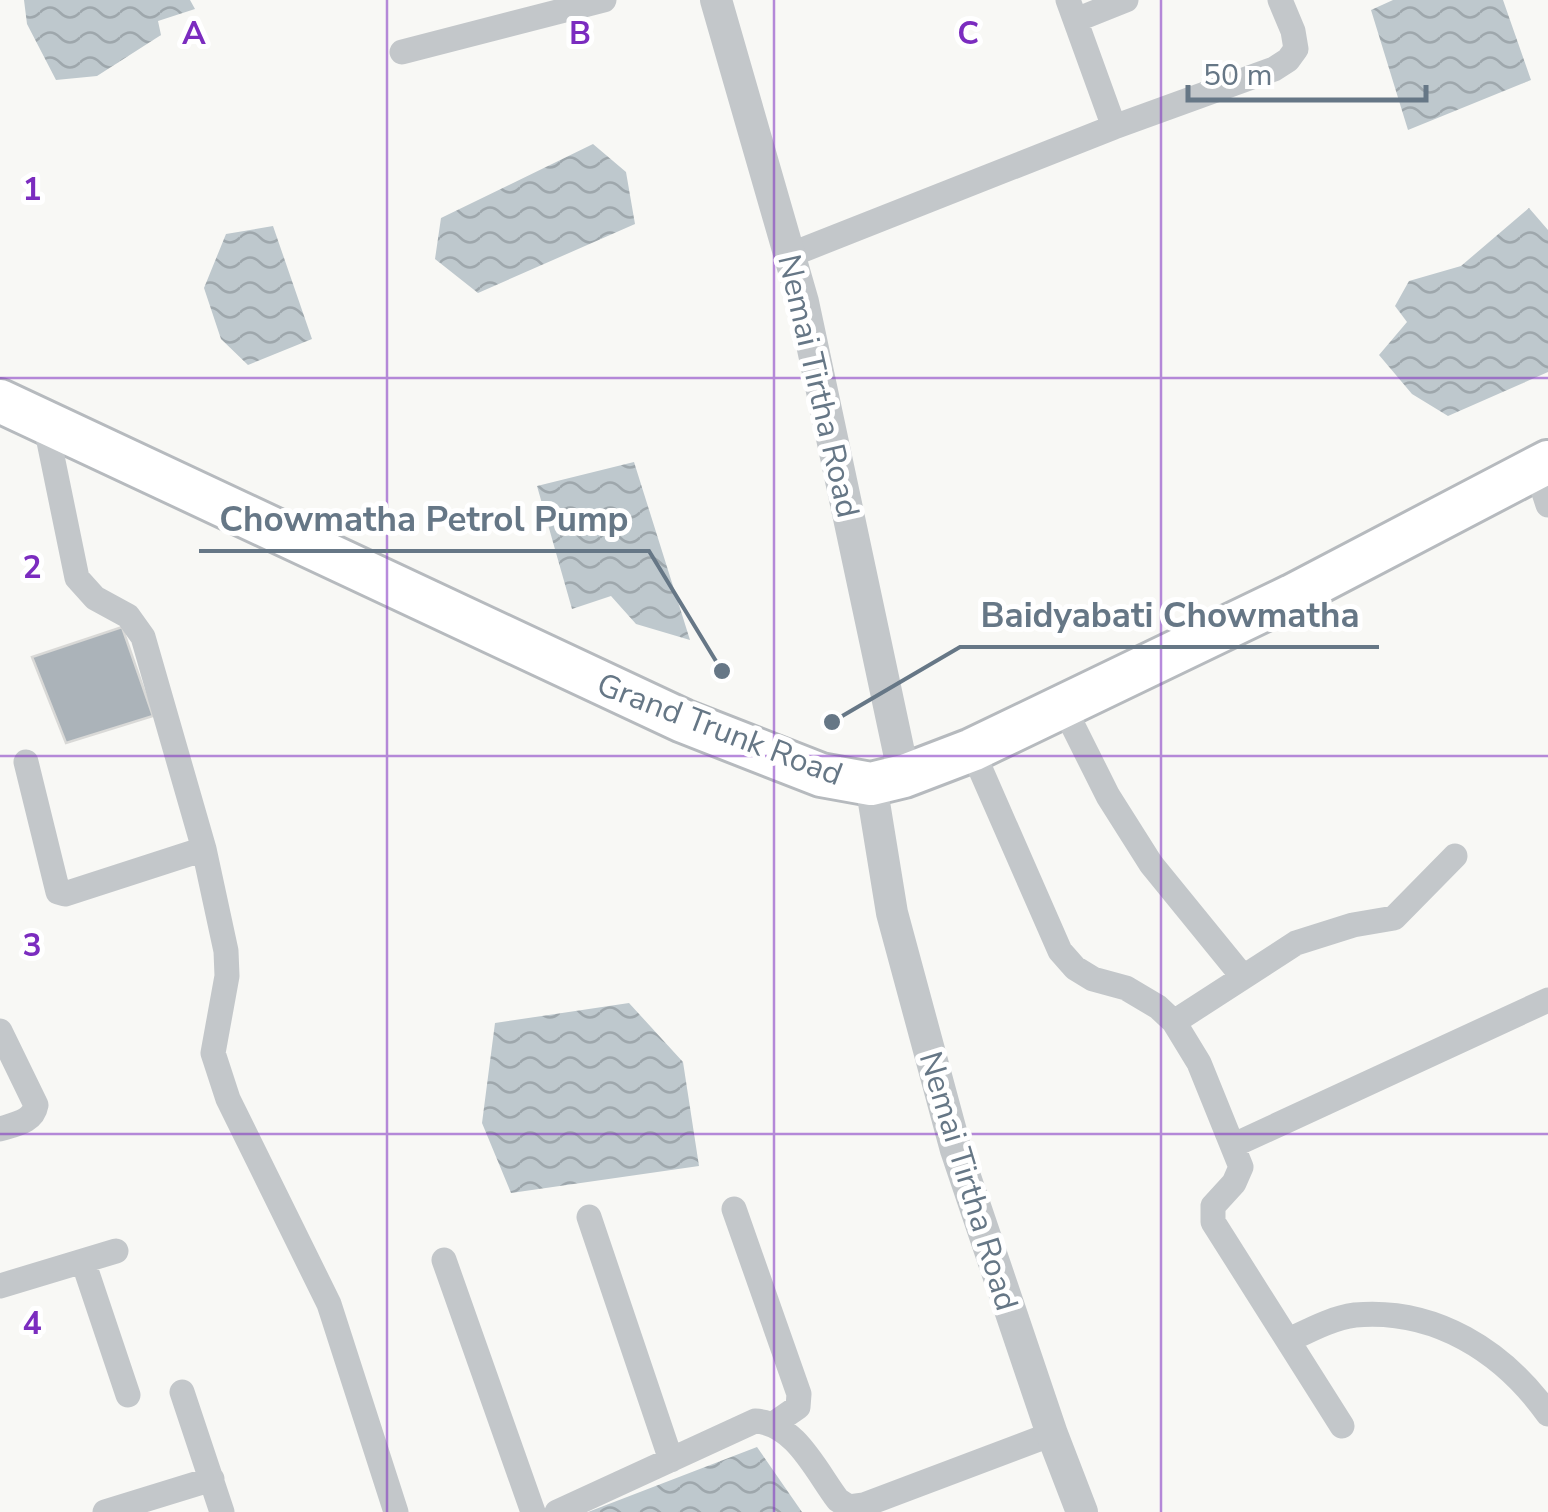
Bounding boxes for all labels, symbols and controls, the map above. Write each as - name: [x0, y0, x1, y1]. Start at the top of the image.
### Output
- text: A: [182, 12, 206, 55]
- text: B: [569, 12, 591, 55]
- text: C: [957, 12, 979, 55]
- scale bar: [1188, 40, 1426, 102]
- text: 50 m: [1203, 55, 1272, 96]
- text: 1: [22, 168, 42, 211]
- street label: Nemai Tirtha Road: [767, 250, 870, 522]
- callout: Chowmatha Petrol Pump: [199, 486, 649, 551]
- text: Chowmatha Petrol Pump: [219, 496, 629, 543]
- text: 2: [22, 546, 42, 589]
- callout: Baidyabati Chowmatha: [960, 582, 1379, 647]
- text: Baidyabati Chowmatha: [980, 592, 1360, 639]
- street label: Grand Trunk Road: [591, 663, 849, 796]
- text: 3: [22, 924, 42, 967]
- street label: Nemai Tirtha Road: [909, 1046, 1028, 1316]
- text: 4: [22, 1302, 42, 1345]

